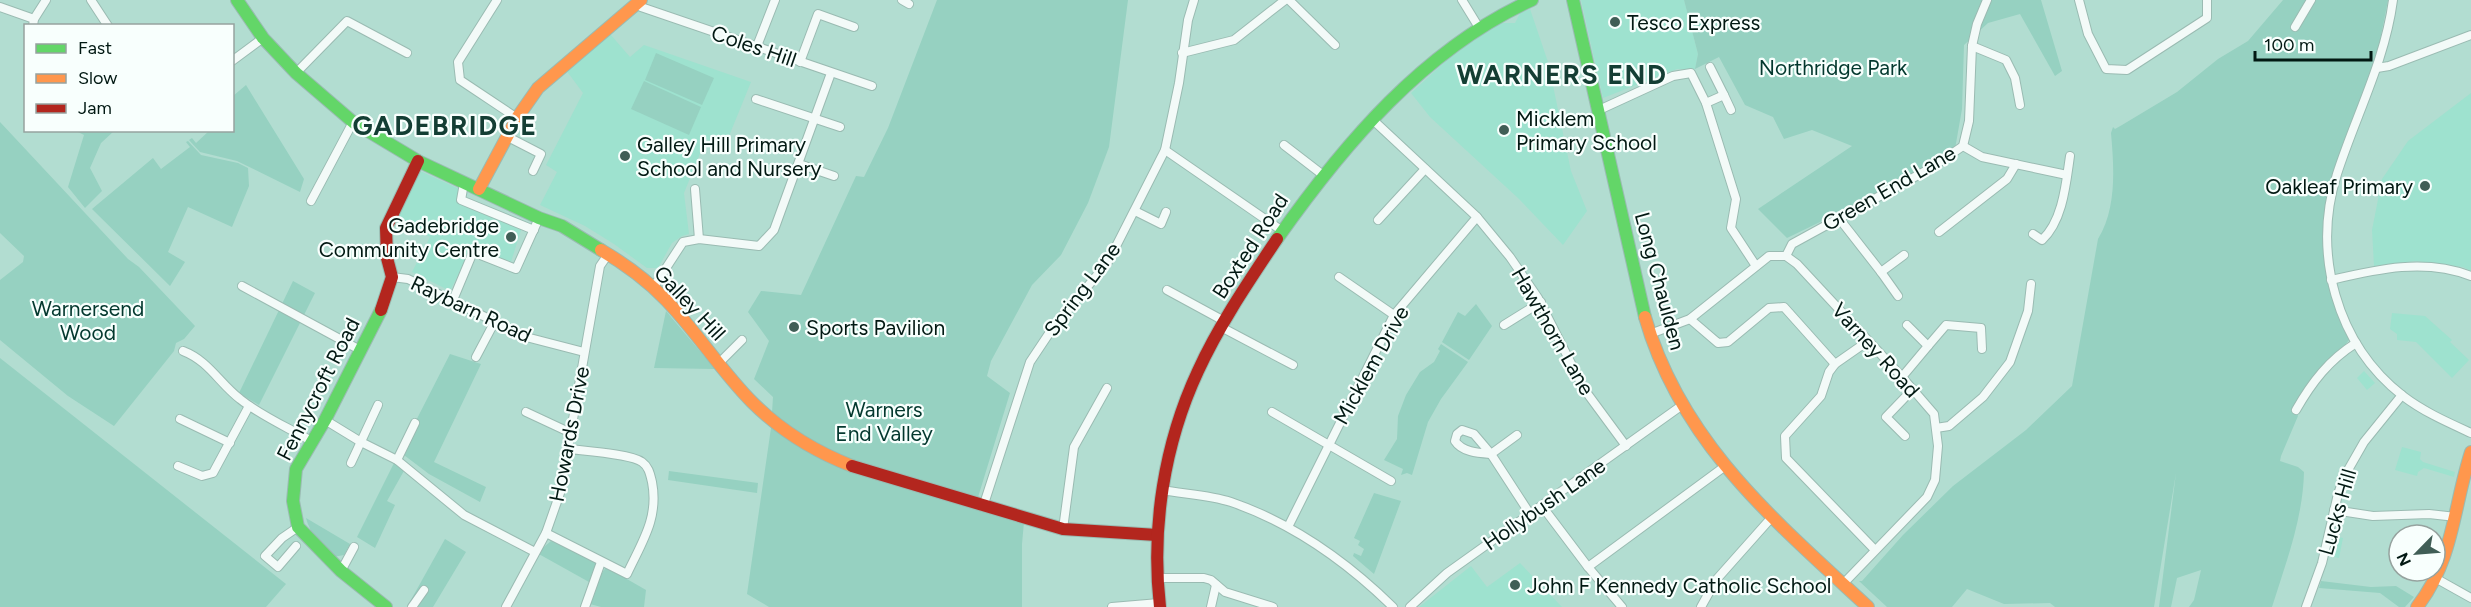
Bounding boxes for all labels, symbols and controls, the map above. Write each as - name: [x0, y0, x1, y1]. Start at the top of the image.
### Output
- place label: Tesco Express: [1627, 10, 1760, 35]
- marker: Tesco Express: [1608, 15, 1622, 29]
- street label: Coles Hill: [708, 20, 800, 72]
- legend: [24, 24, 234, 132]
- scale bar: [2255, 24, 2370, 62]
- text: 100 m: [2264, 34, 2314, 56]
- text: Fast: [78, 37, 112, 59]
- park label: Northridge Park: [1759, 55, 1908, 80]
- district label: WARNERS END: [1457, 58, 1667, 91]
- text: Slow: [78, 67, 117, 89]
- text: Jam: [78, 97, 112, 119]
- place label: Micklem Primary School: [1516, 106, 1657, 155]
- district label: GADEBRIDGE: [352, 109, 538, 142]
- marker: Micklem Primary School: [1497, 123, 1511, 137]
- place label: Galley Hill Primary School and Nursery: [637, 132, 822, 181]
- street label: Green End Lane: [1818, 140, 1960, 236]
- marker: Galley Hill Primary School and Nursery: [618, 149, 632, 163]
- place label: Oakleaf Primary: [2265, 174, 2413, 199]
- marker: Oakleaf Primary: [2418, 179, 2432, 193]
- street label: Boxted Road: [1207, 189, 1293, 303]
- street label: Long Chaulden: [1630, 209, 1690, 353]
- place label: Gadebridge Community Centre: [319, 213, 499, 262]
- marker: Gadebridge Community Centre: [504, 230, 518, 244]
- street label: Spring Lane: [1039, 237, 1125, 341]
- street label: Galley Hill: [649, 260, 731, 346]
- street label: Hawthorn Lane: [1506, 263, 1600, 399]
- street label: Raybarn Road: [407, 270, 535, 348]
- park label: Warnersend Wood: [32, 296, 144, 345]
- street label: Varney Road: [1827, 297, 1925, 403]
- street label: Micklem Drive: [1328, 301, 1414, 429]
- street label: Fennycroft Road: [271, 314, 365, 464]
- place label: Sports Pavilion: [806, 315, 945, 340]
- marker: Sports Pavilion: [787, 320, 801, 334]
- street label: Howards Drive: [544, 364, 594, 504]
- park label: Warners End Valley: [835, 397, 933, 446]
- street label: Hollybush Lane: [1478, 453, 1610, 555]
- street label: Lucks Hill: [2313, 466, 2361, 558]
- north arrow: [2387, 523, 2447, 583]
- text: N: [2393, 550, 2415, 569]
- place label: John F Kennedy Catholic School: [1527, 573, 1831, 598]
- marker: John F Kennedy Catholic School: [1508, 578, 1522, 592]

